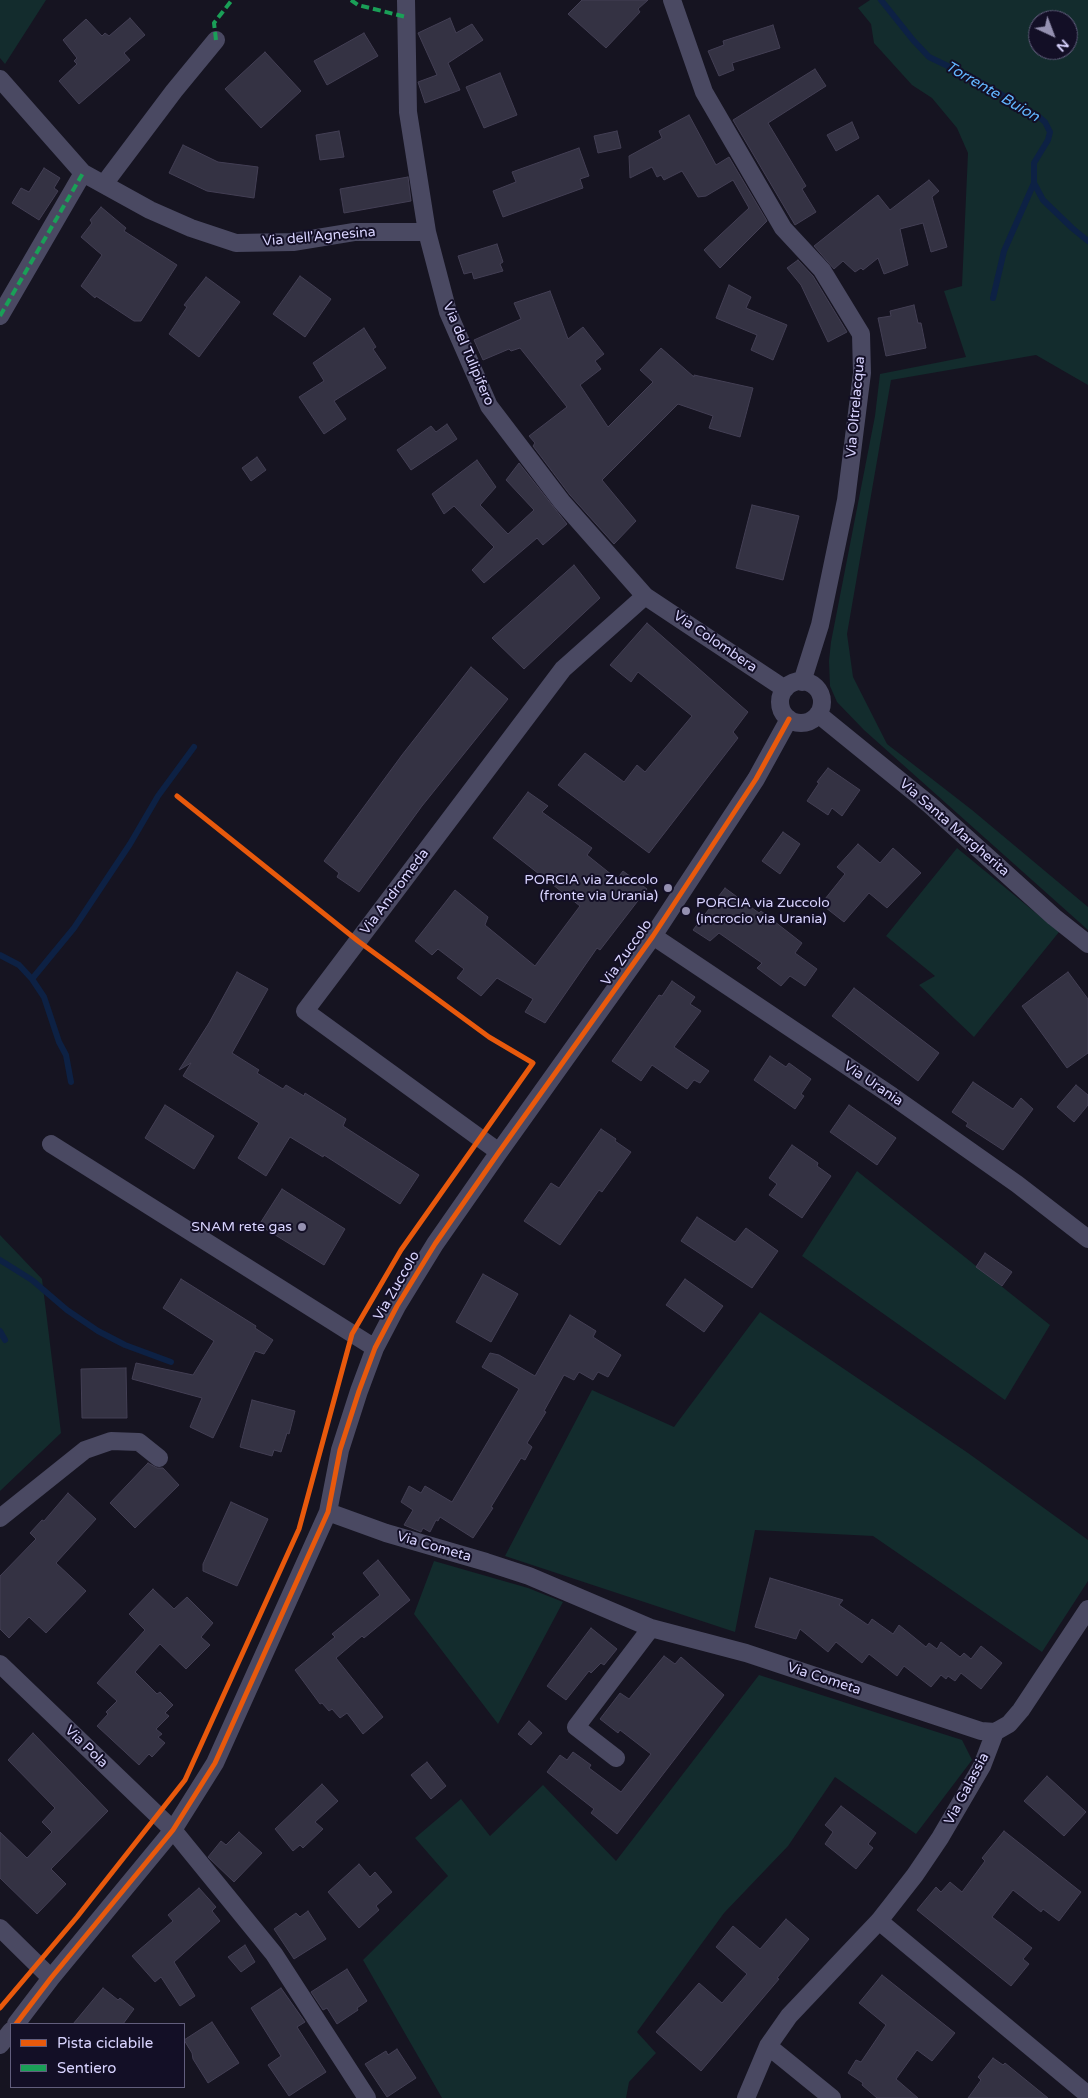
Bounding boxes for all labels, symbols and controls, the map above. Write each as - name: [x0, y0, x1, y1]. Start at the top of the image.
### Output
- north arrow: [1028, 10, 1078, 60]
- text: N: [1053, 36, 1073, 56]
- water label: Torrente Buion: [942, 58, 1042, 126]
- street label: Via dell'Agnesina: [262, 224, 376, 250]
- street label: Via del Tulipifero: [439, 300, 497, 408]
- street label: Via Oltrelacqua: [843, 356, 869, 458]
- street label: Via Colombera: [670, 608, 760, 676]
- street label: Via Santa Margherita: [896, 776, 1012, 880]
- street label: Via Andromeda: [357, 846, 433, 938]
- place label: PORCIA via Zuccolo (fronte via Urania): [524, 872, 658, 904]
- marker: PORCIA via Zuccolo (fronte via Urania): [662, 882, 674, 894]
- place label: PORCIA via Zuccolo (incrocio via Urania): [696, 895, 830, 928]
- marker: PORCIA via Zuccolo (incrocio via Urania): [680, 905, 692, 917]
- street label: Via Zuccolo: [598, 917, 656, 989]
- street label: Via Urania: [840, 1058, 906, 1110]
- place label: SNAM rete gas: [191, 1219, 292, 1235]
- marker: SNAM rete gas: [296, 1221, 308, 1233]
- street label: Via Zuccolo: [370, 1248, 424, 1324]
- street label: Via Cometa: [395, 1528, 473, 1566]
- street label: Via Cometa: [785, 1659, 863, 1699]
- street label: Via Pola: [61, 1722, 111, 1772]
- street label: Via Galassia: [941, 1750, 993, 1828]
- legend: [10, 2023, 185, 2088]
- text: Pista ciclabile: [57, 2034, 153, 2052]
- text: Sentiero: [57, 2059, 116, 2077]

